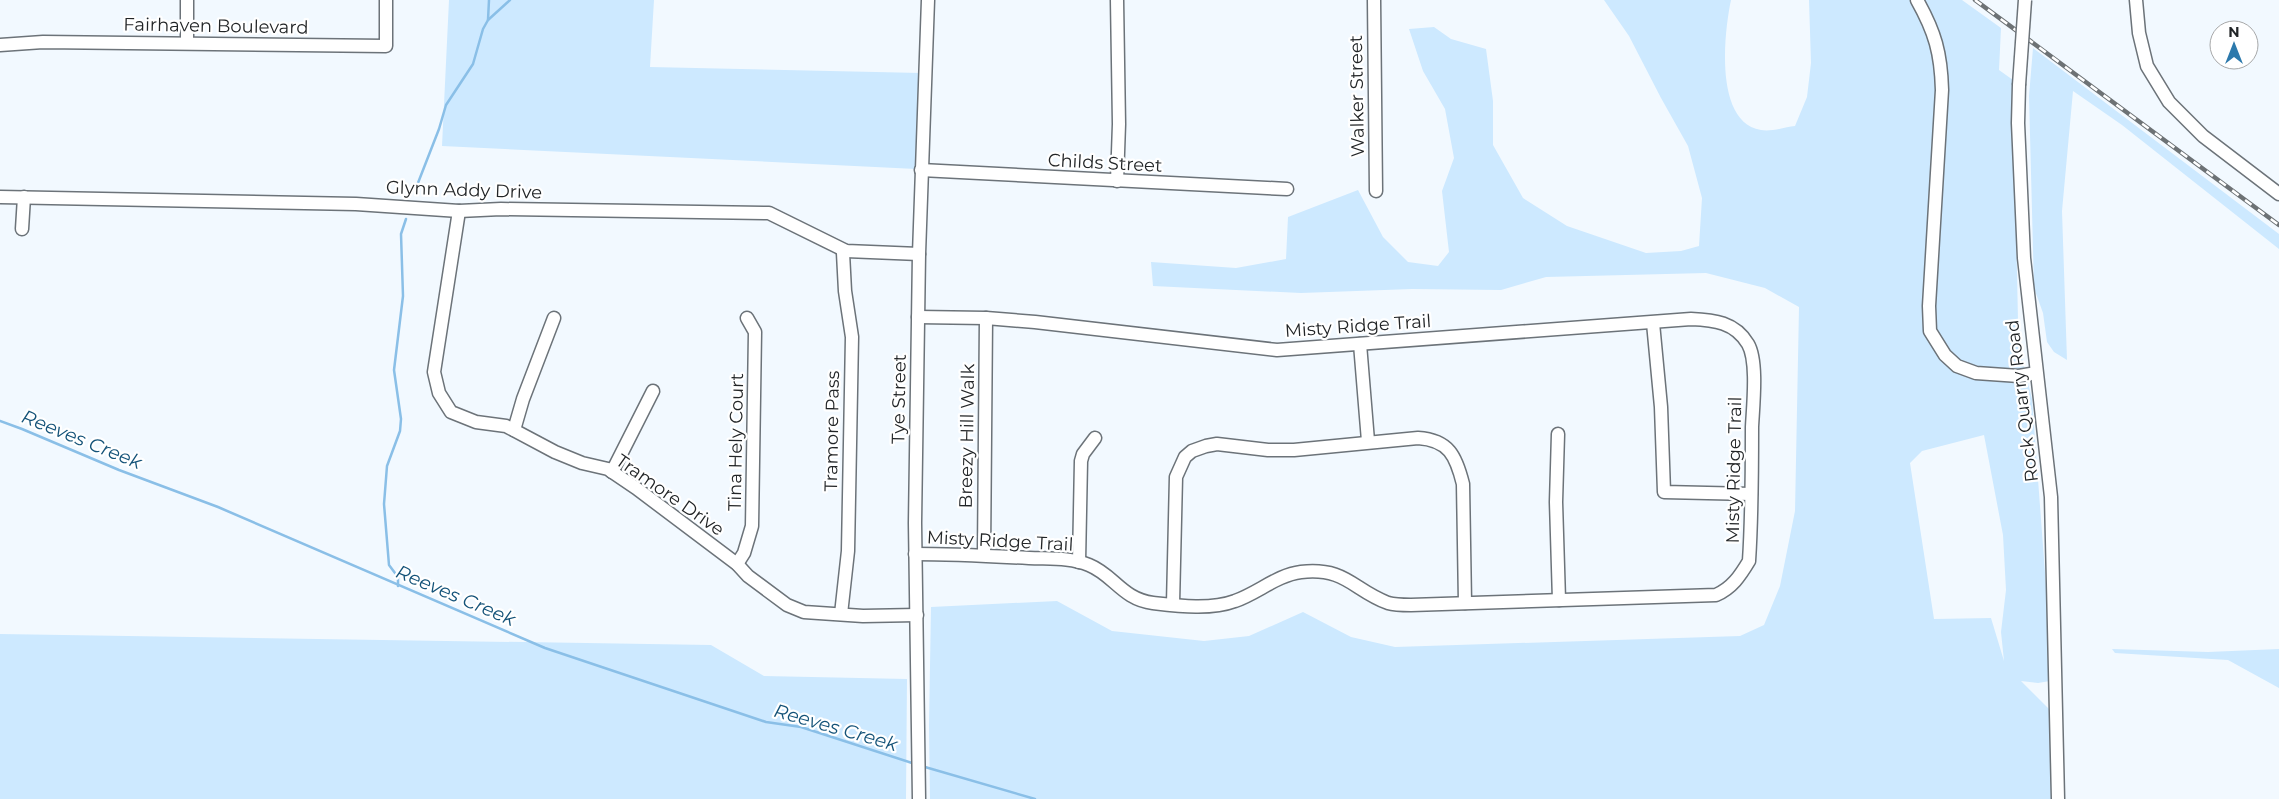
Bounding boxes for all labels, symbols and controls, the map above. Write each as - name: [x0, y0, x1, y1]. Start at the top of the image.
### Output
- street label: Fairhaven Boulevard: [123, 13, 309, 39]
- north arrow: [2209, 20, 2259, 70]
- text: N: [2228, 23, 2240, 41]
- street label: Walker Street: [1345, 35, 1369, 157]
- street label: Childs Street: [1047, 149, 1163, 177]
- street label: Glynn Addy Drive: [386, 176, 543, 204]
- street label: Misty Ridge Trail: [1284, 310, 1432, 342]
- street label: Rock Quarry Road: [2001, 319, 2043, 483]
- street label: Tye Street: [887, 354, 911, 444]
- street label: Breezy Hill Walk: [955, 363, 979, 509]
- street label: Tramore Pass: [820, 370, 844, 492]
- street label: Tina Hely Court: [724, 373, 748, 511]
- street label: Misty Ridge Trail: [1722, 396, 1746, 544]
- water label: Reeves Creek: [18, 405, 146, 474]
- street label: Tramore Drive: [612, 449, 729, 541]
- street label: Misty Ridge Trail: [926, 526, 1074, 556]
- water label: Reeves Creek: [393, 560, 520, 631]
- water label: Reeves Creek: [771, 699, 901, 756]

